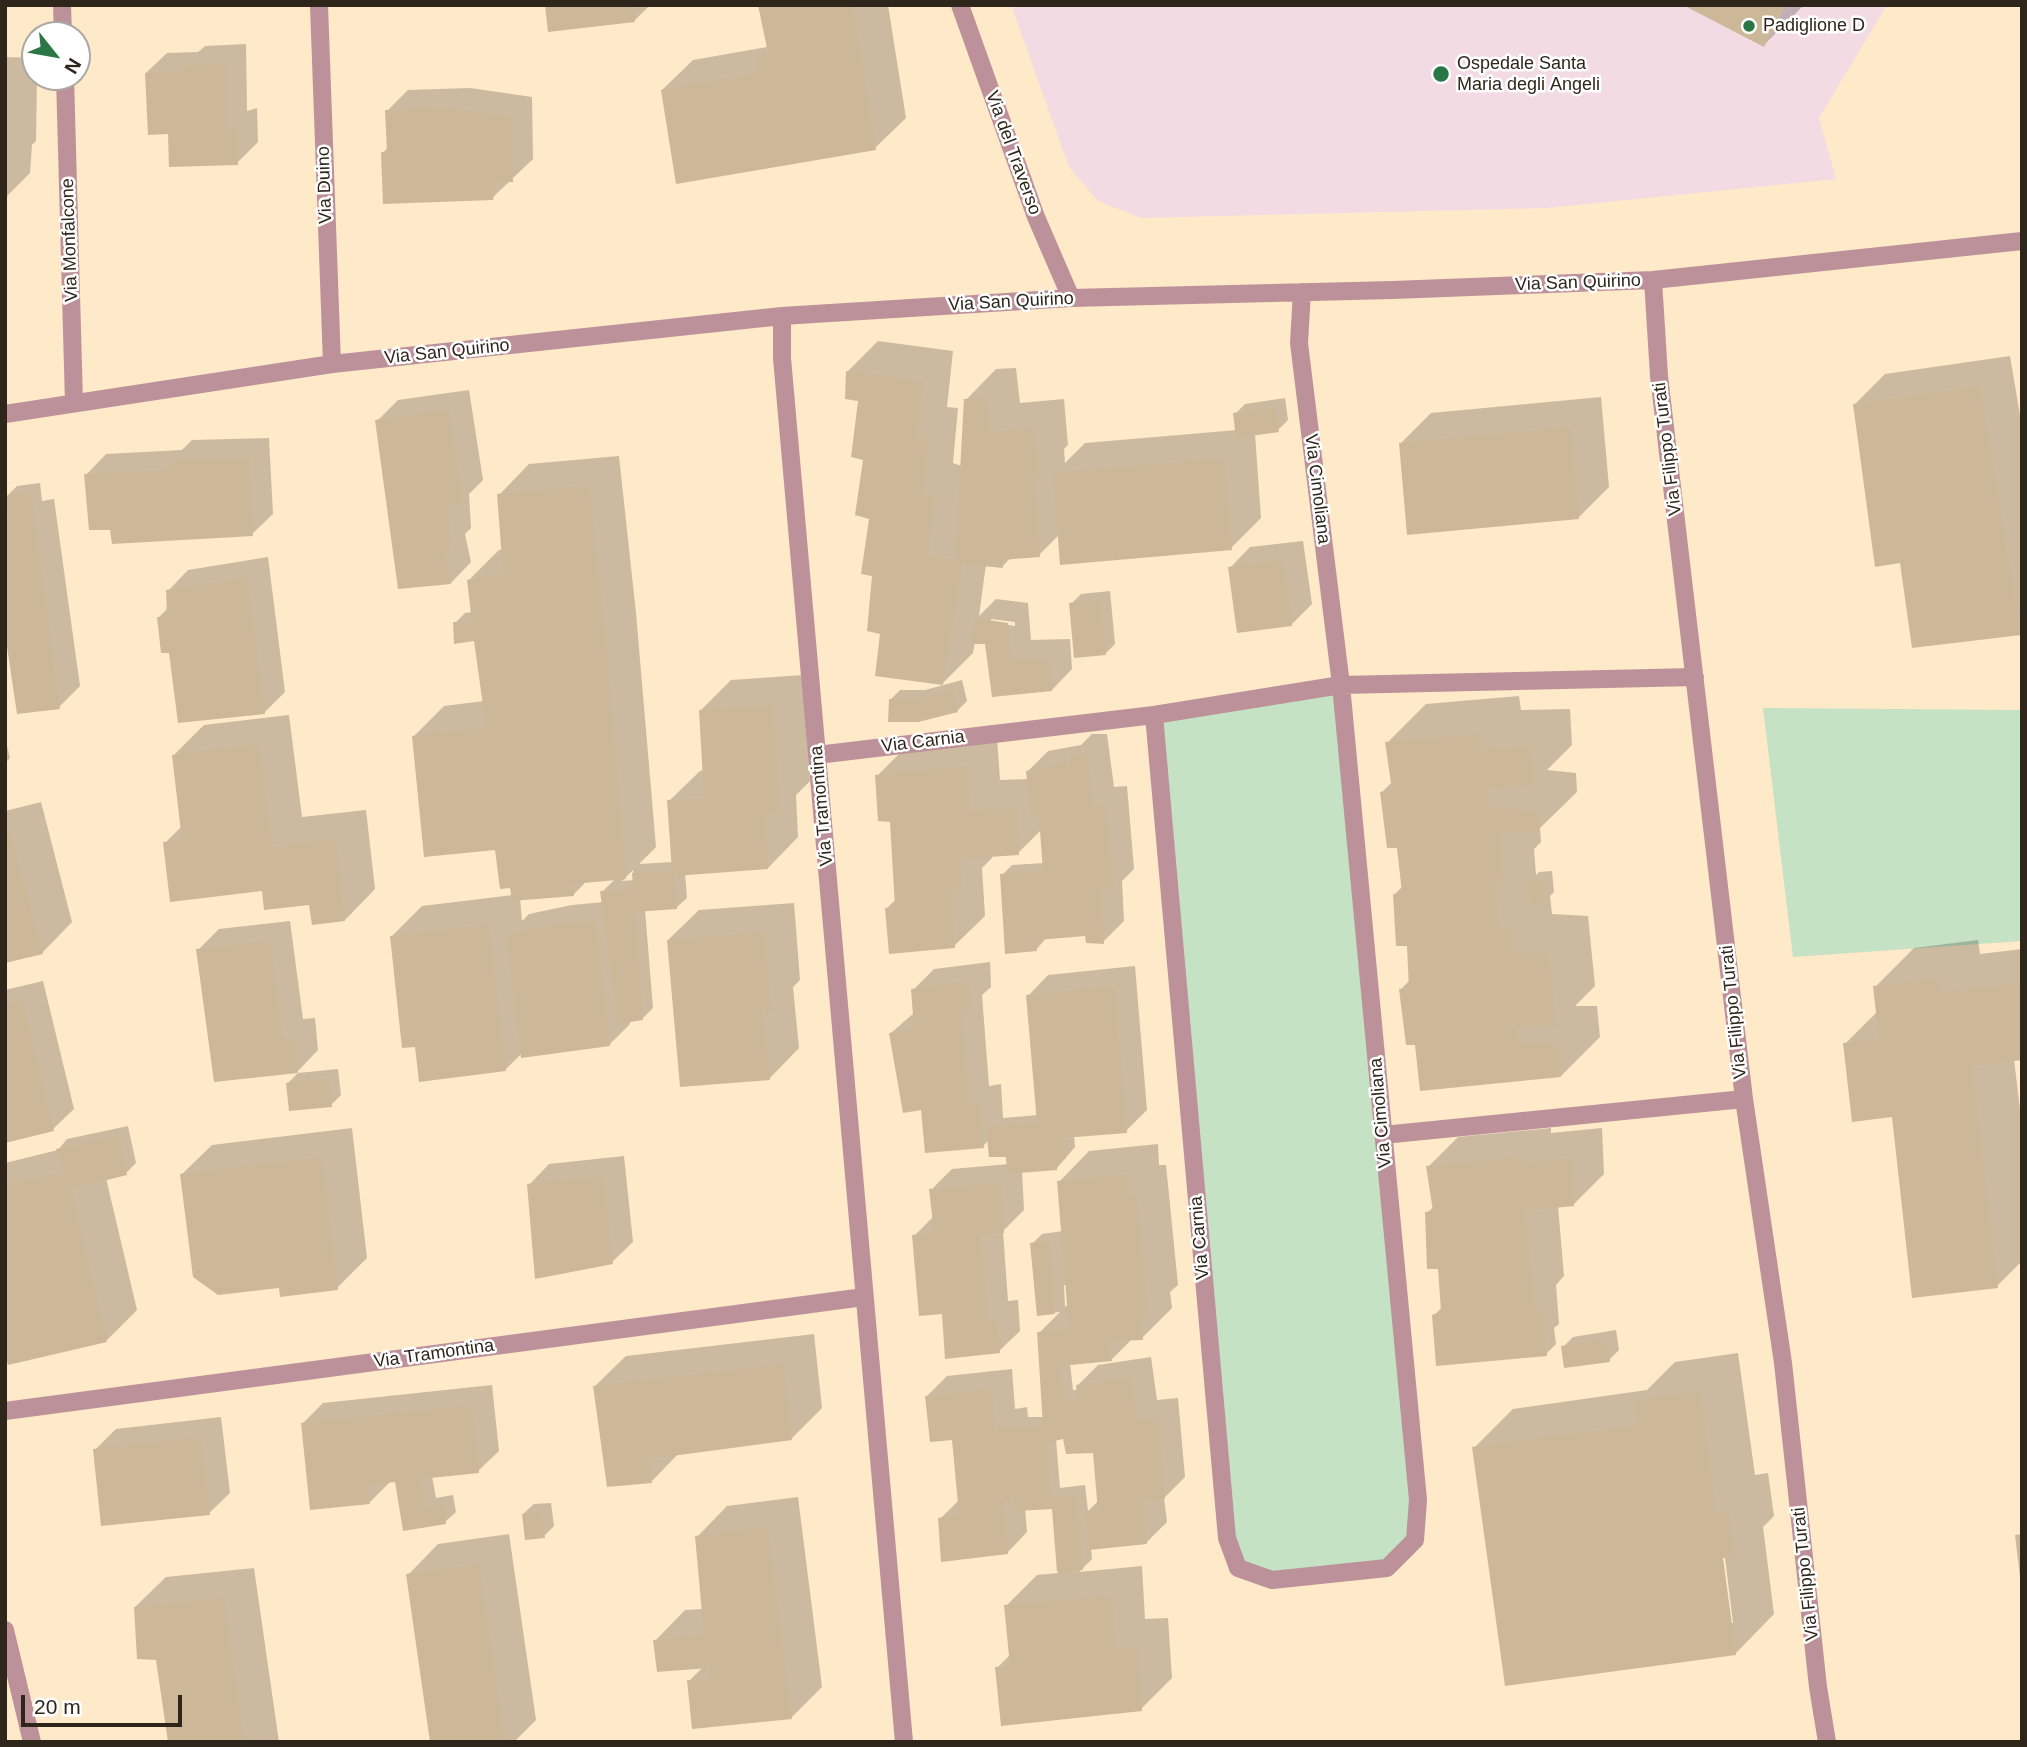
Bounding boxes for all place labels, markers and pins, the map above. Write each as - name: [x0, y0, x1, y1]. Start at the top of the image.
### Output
- place label: Padiglione D: [1763, 15, 1865, 37]
- marker: Padiglione D: [1741, 18, 1757, 34]
- place label: Ospedale Santa Maria degli Angeli: [1457, 53, 1600, 96]
- marker: Ospedale Santa Maria degli Angeli: [1431, 64, 1451, 84]

